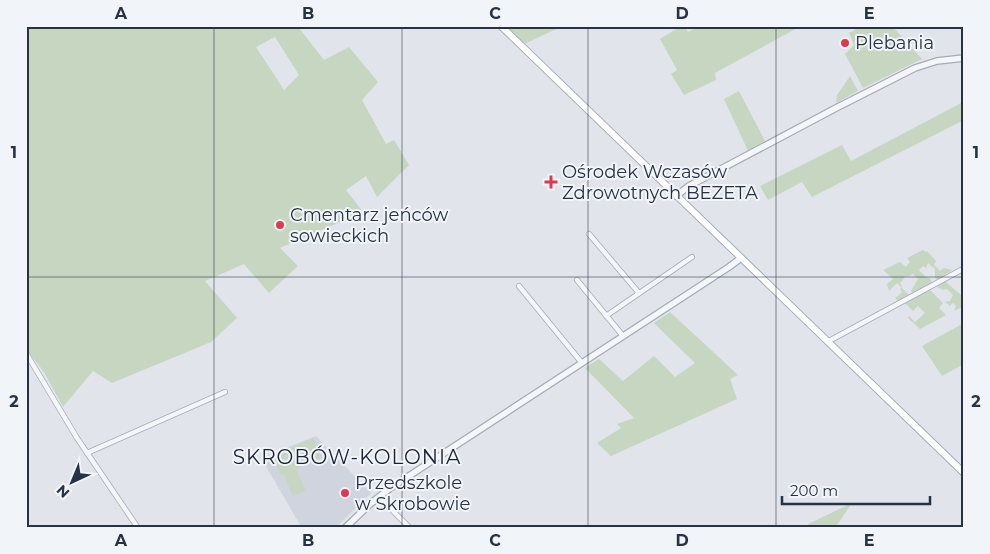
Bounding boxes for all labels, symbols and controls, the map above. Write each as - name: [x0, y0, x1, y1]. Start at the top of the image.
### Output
- text: A: [114, 4, 128, 23]
- text: B: [302, 4, 314, 23]
- text: C: [489, 4, 501, 23]
- text: D: [675, 4, 689, 23]
- text: E: [864, 4, 874, 23]
- place label: Plebania: [855, 32, 934, 54]
- marker: Plebania: [839, 37, 851, 49]
- text: 1: [11, 143, 17, 162]
- text: 1: [973, 143, 979, 162]
- place label: Ośrodek Wczasów Zdrowotnych BEZETA: [562, 161, 758, 204]
- marker: Ośrodek Wczasów Zdrowotnych BEZETA: [544, 175, 558, 189]
- place label: Cmentarz jeńców sowieckich: [290, 204, 449, 247]
- marker: Cmentarz jeńców sowieckich: [274, 219, 286, 231]
- text: 2: [9, 392, 19, 411]
- text: 2: [971, 392, 981, 411]
- district label: SKROBÓW-KOLONIA: [233, 445, 461, 469]
- north arrow: [48, 456, 98, 506]
- place label: Przedszkole w Skrobowie: [355, 472, 470, 515]
- scale bar: [782, 474, 930, 506]
- text: N: [53, 481, 73, 502]
- text: 200 m: [790, 481, 838, 500]
- marker: Przedszkole w Skrobowie: [339, 487, 351, 499]
- text: A: [114, 531, 128, 550]
- text: B: [302, 531, 314, 550]
- text: C: [489, 531, 501, 550]
- text: D: [675, 531, 689, 550]
- text: E: [864, 531, 874, 550]

